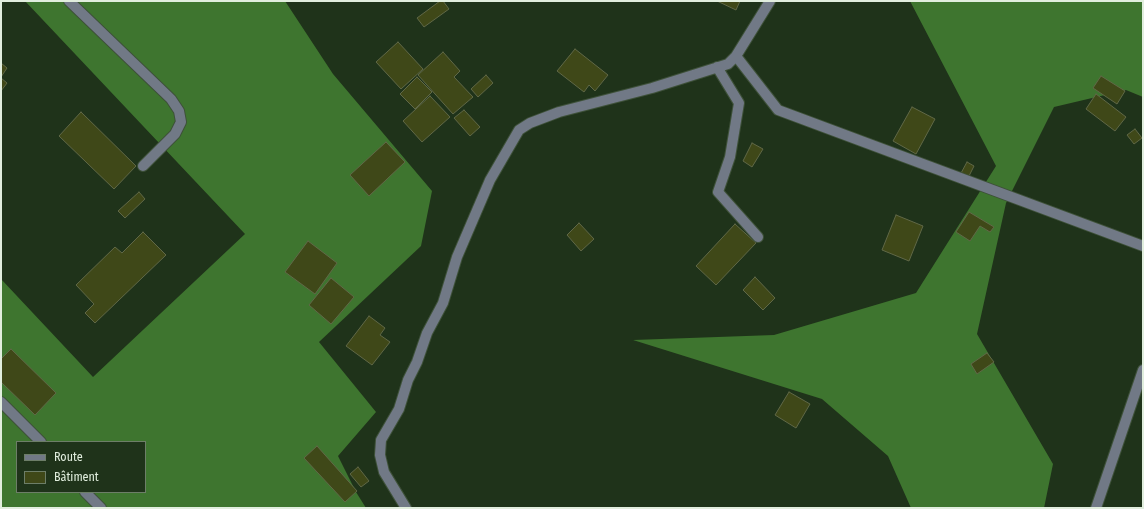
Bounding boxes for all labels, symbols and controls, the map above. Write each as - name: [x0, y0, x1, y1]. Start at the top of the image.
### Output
- legend: [16, 441, 146, 493]
- text: Route: [54, 450, 83, 464]
- text: Bâtiment: [54, 470, 99, 484]

